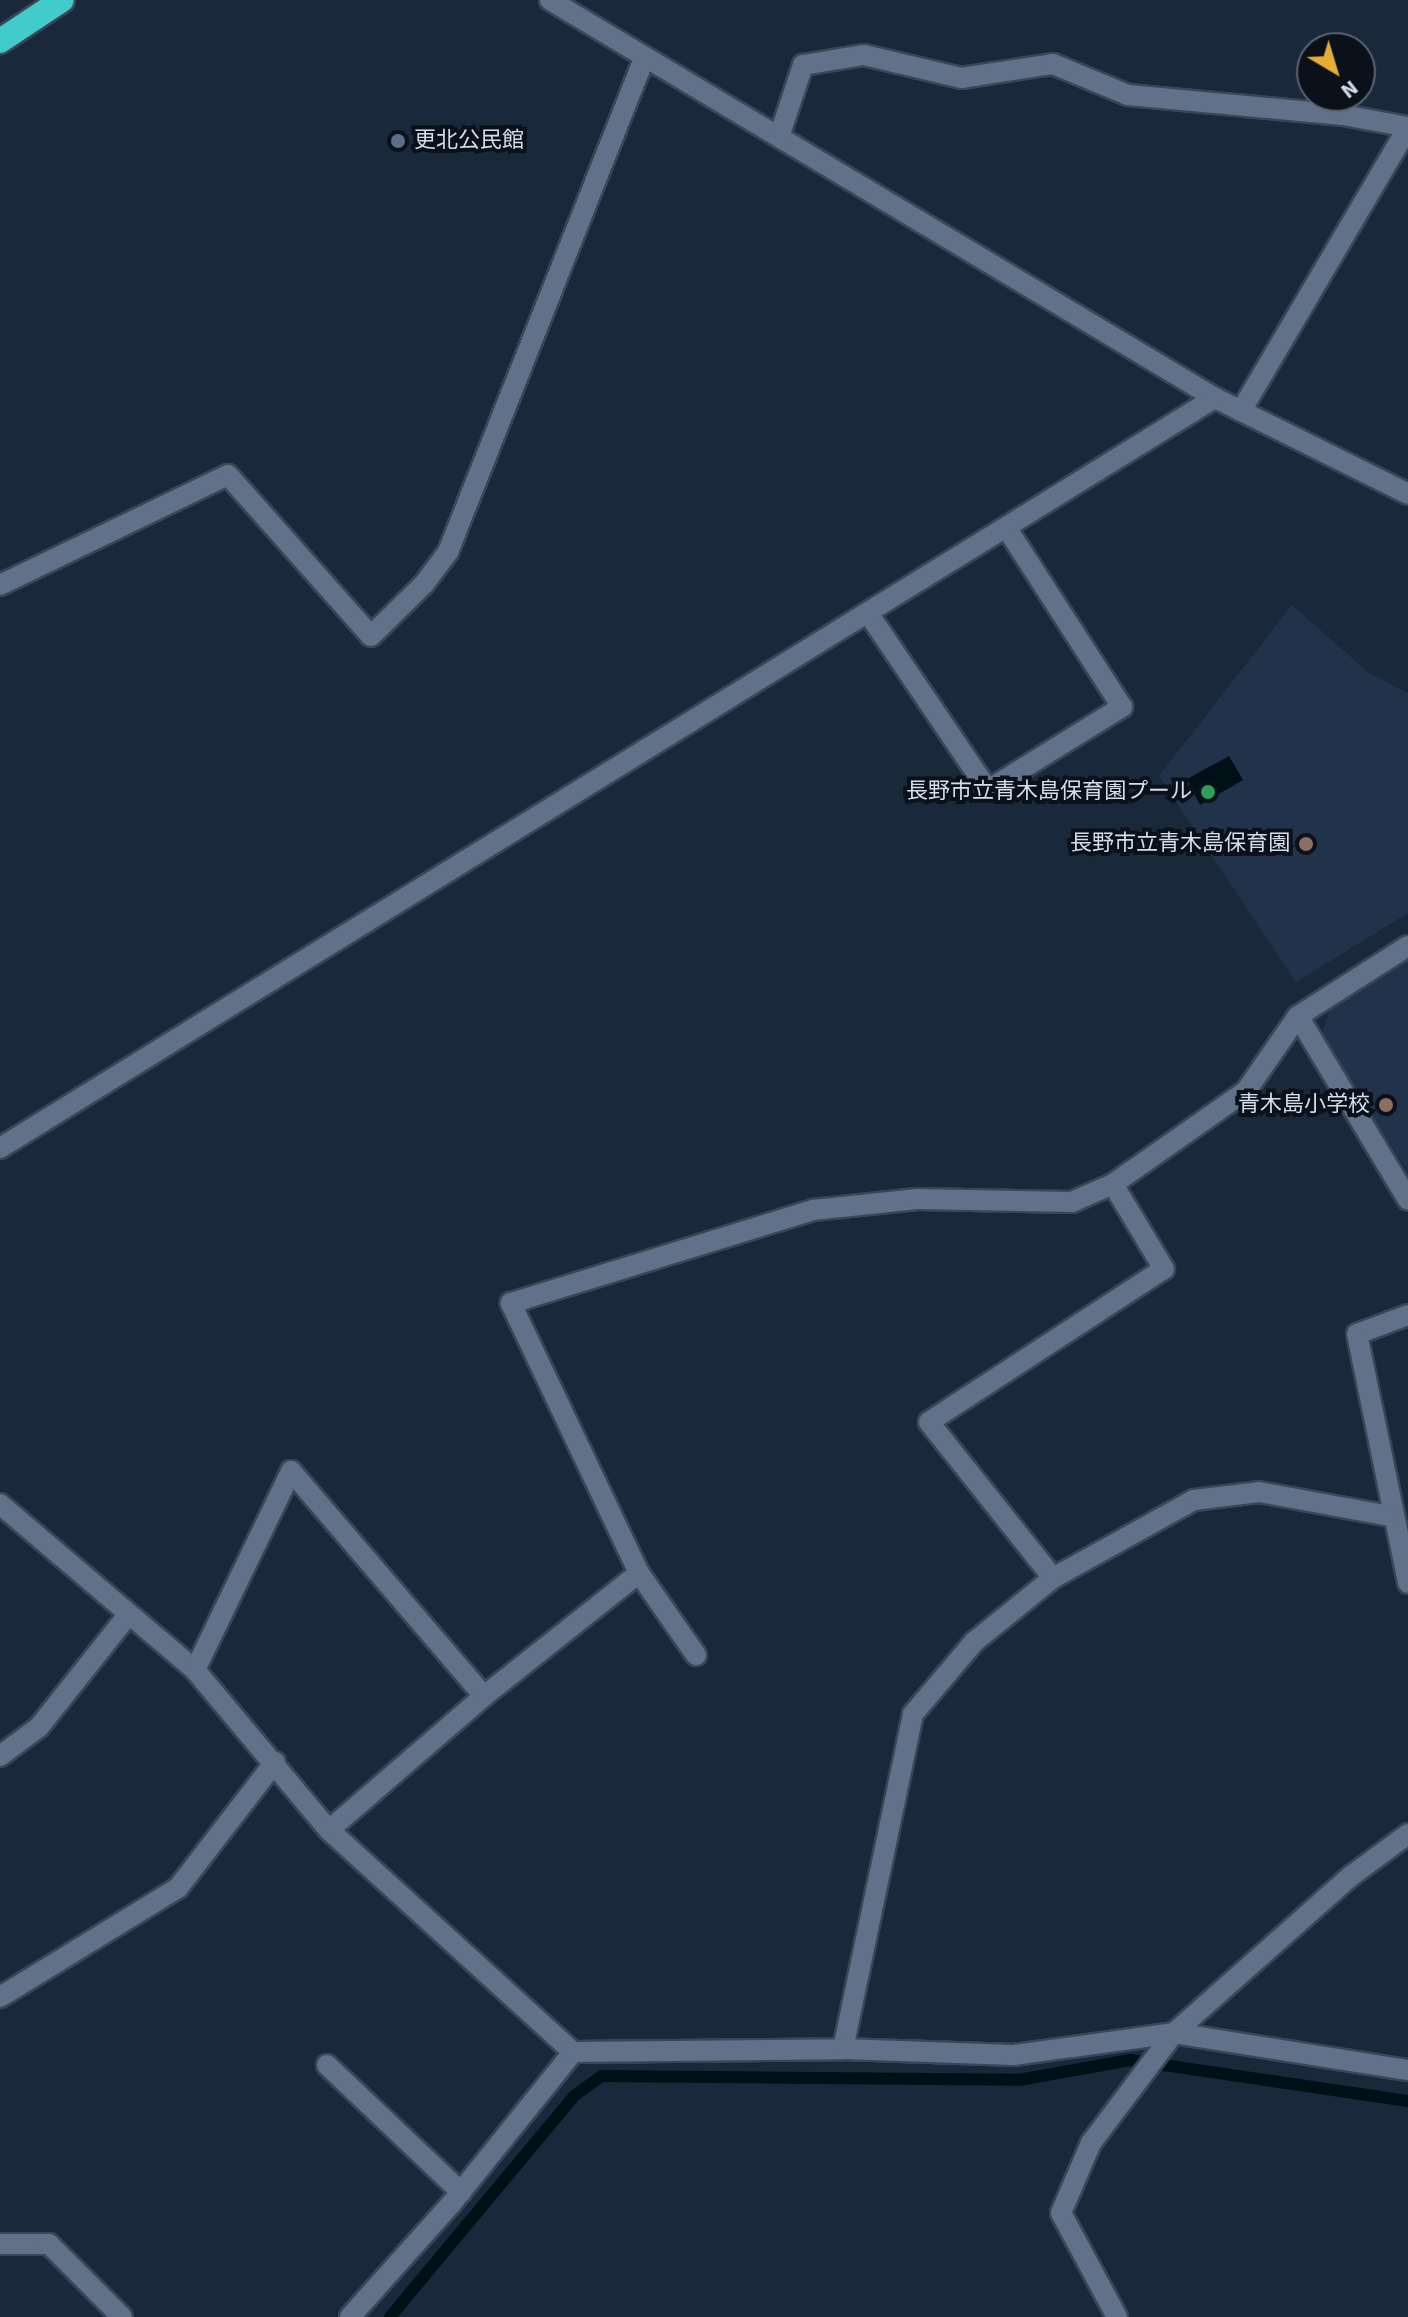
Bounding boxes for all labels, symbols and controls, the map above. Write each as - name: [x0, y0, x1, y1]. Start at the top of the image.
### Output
- north arrow: [1296, 32, 1376, 112]
- text: N: [1334, 72, 1365, 106]
- place label: 更北公民館: [414, 128, 524, 154]
- marker: 更北公民館: [389, 132, 407, 150]
- place label: 長野市立青木島保育園プール: [906, 779, 1192, 805]
- marker: 長野市立青木島保育園プール: [1199, 783, 1217, 801]
- place label: 長野市立青木島保育園: [1070, 831, 1290, 857]
- marker: 長野市立青木島保育園: [1297, 835, 1315, 853]
- place label: 青木島小学校: [1238, 1092, 1370, 1118]
- marker: 青木島小学校: [1377, 1096, 1395, 1114]

